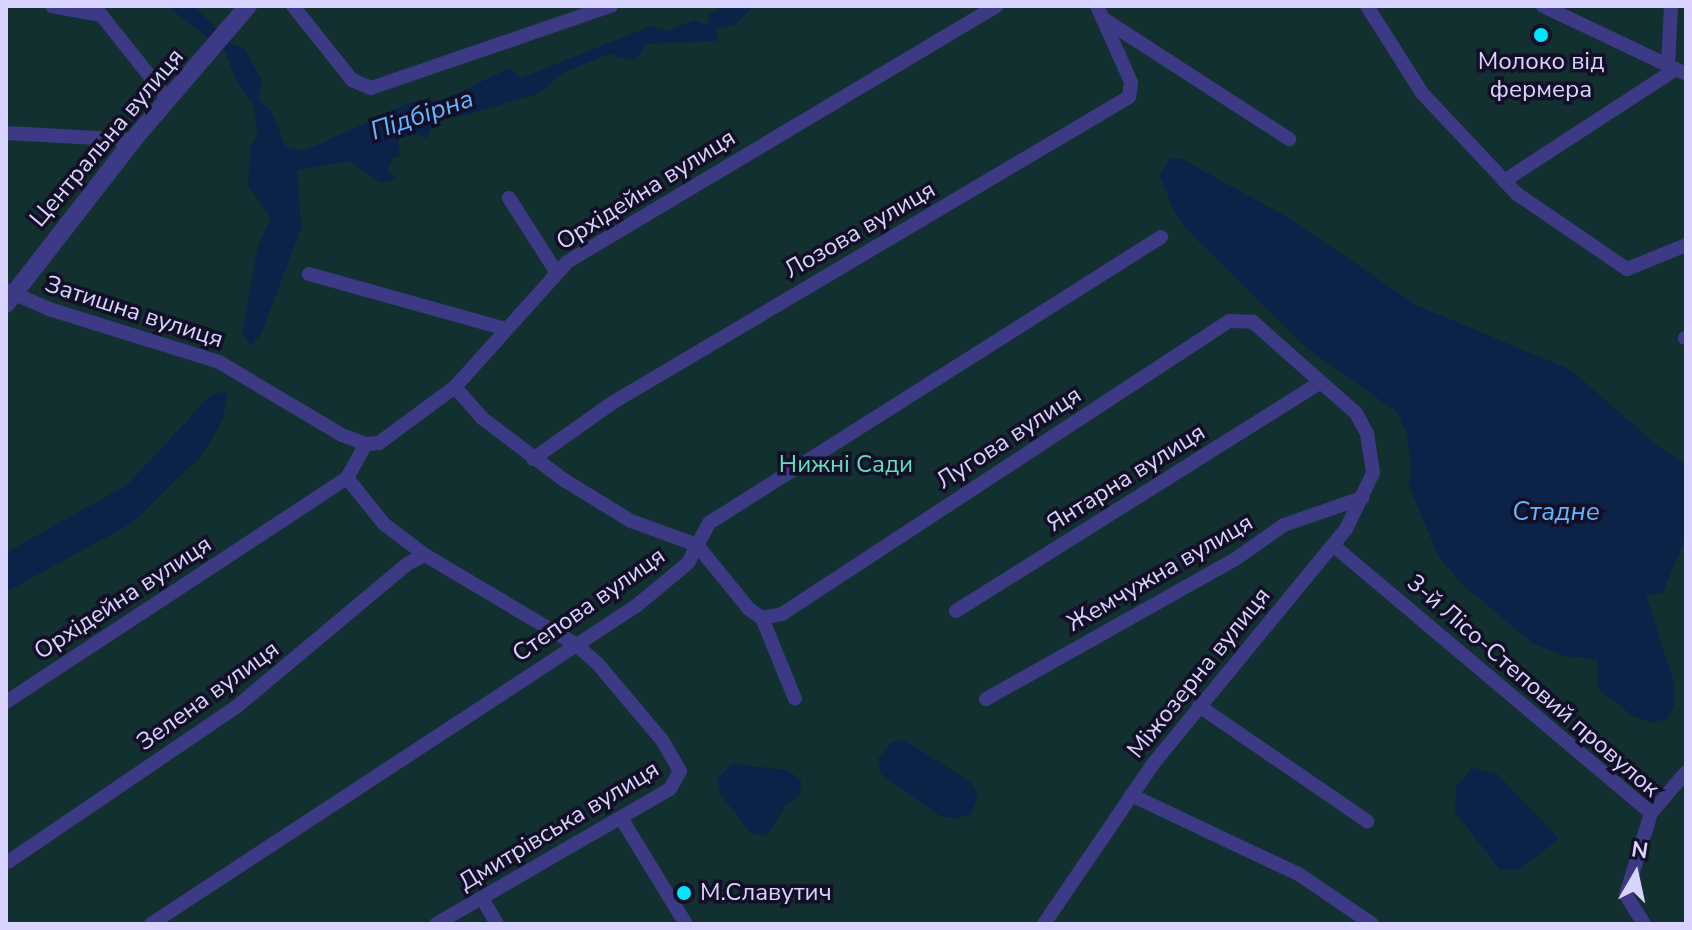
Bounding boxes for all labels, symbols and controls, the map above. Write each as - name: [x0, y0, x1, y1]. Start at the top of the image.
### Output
- marker: Молоко від фермера: [1532, 26, 1550, 44]
- street label: Центральна вулиця: [24, 43, 190, 233]
- place label: Молоко від фермера: [1478, 48, 1604, 104]
- water label: Підбірна: [366, 83, 478, 147]
- street label: Орхідейна вулиця: [551, 123, 741, 257]
- street label: Лозова вулиця: [780, 175, 940, 285]
- street label: Затишна вулиця: [41, 270, 227, 354]
- street label: Лугова вулиця: [931, 381, 1087, 495]
- street label: Янтарна вулиця: [1042, 418, 1210, 538]
- park label: Нижні Сади: [779, 451, 913, 479]
- water label: Стадне: [1512, 496, 1600, 528]
- street label: Жемчужна вулиця: [1062, 508, 1258, 638]
- street label: Орхідейна вулиця: [29, 530, 217, 666]
- street label: Степова вулиця: [507, 542, 671, 668]
- street label: 3-й Лісо-Степовий провулок: [1401, 568, 1665, 804]
- street label: Міжозерна вулиця: [1121, 582, 1277, 764]
- street label: Зелена вулиця: [131, 635, 285, 757]
- street label: Дмитрівська вулиця: [454, 755, 664, 897]
- north arrow: [1596, 834, 1676, 914]
- text: N: [1629, 834, 1650, 866]
- place label: М.Славутич: [700, 879, 832, 907]
- marker: М.Славутич: [675, 884, 693, 902]

